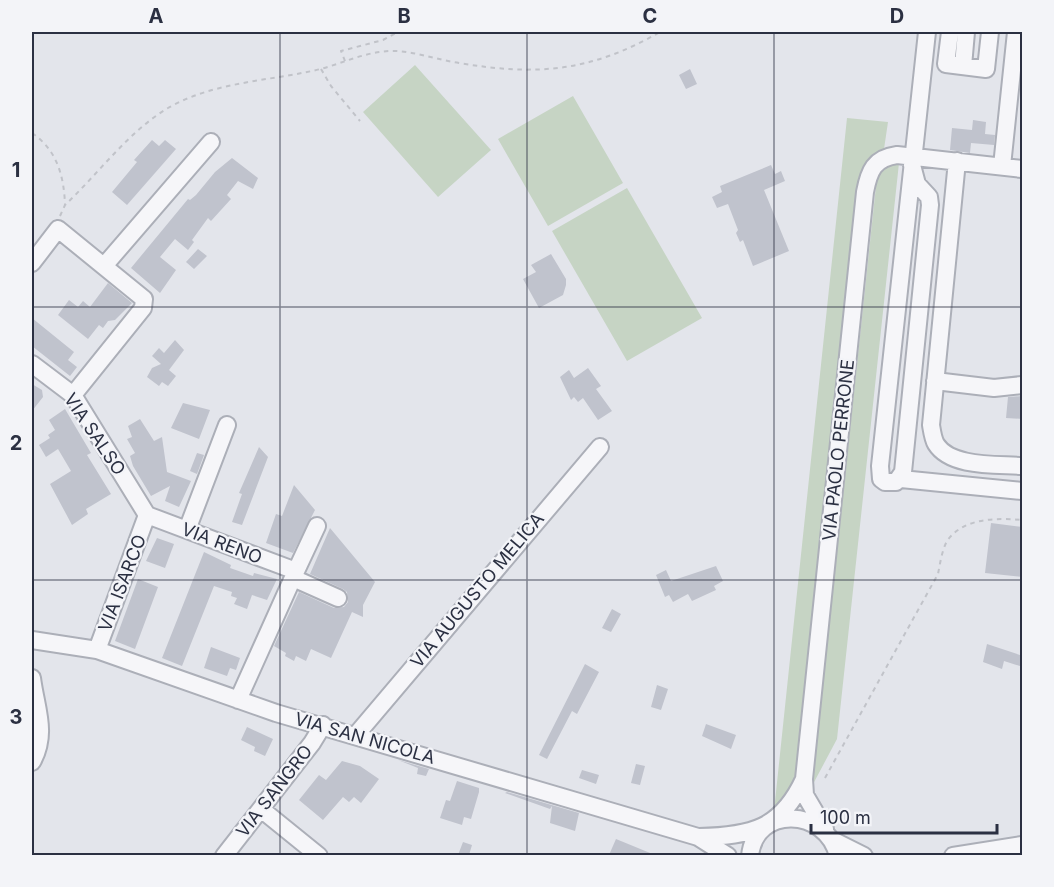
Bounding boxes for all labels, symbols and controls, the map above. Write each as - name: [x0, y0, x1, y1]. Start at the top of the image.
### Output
- text: A: [149, 4, 164, 28]
- text: B: [397, 4, 411, 28]
- text: C: [643, 4, 657, 28]
- text: D: [890, 4, 904, 28]
- text: 1: [12, 158, 20, 182]
- street label: VIA PAOLO PERRONE: [818, 358, 858, 542]
- street label: VIA SALSO: [60, 389, 130, 479]
- text: 2: [10, 431, 22, 455]
- street label: VIA AUGUSTO MELICA: [406, 508, 548, 672]
- street label: VIA RENO: [179, 518, 265, 568]
- street label: VIA ISARCO: [94, 532, 150, 634]
- text: 3: [10, 705, 22, 729]
- street label: VIA SAN NICOLA: [292, 708, 438, 768]
- street label: VIA SANGRO: [232, 741, 316, 841]
- scale bar: [811, 797, 997, 835]
- text: 100 m: [820, 807, 871, 828]

